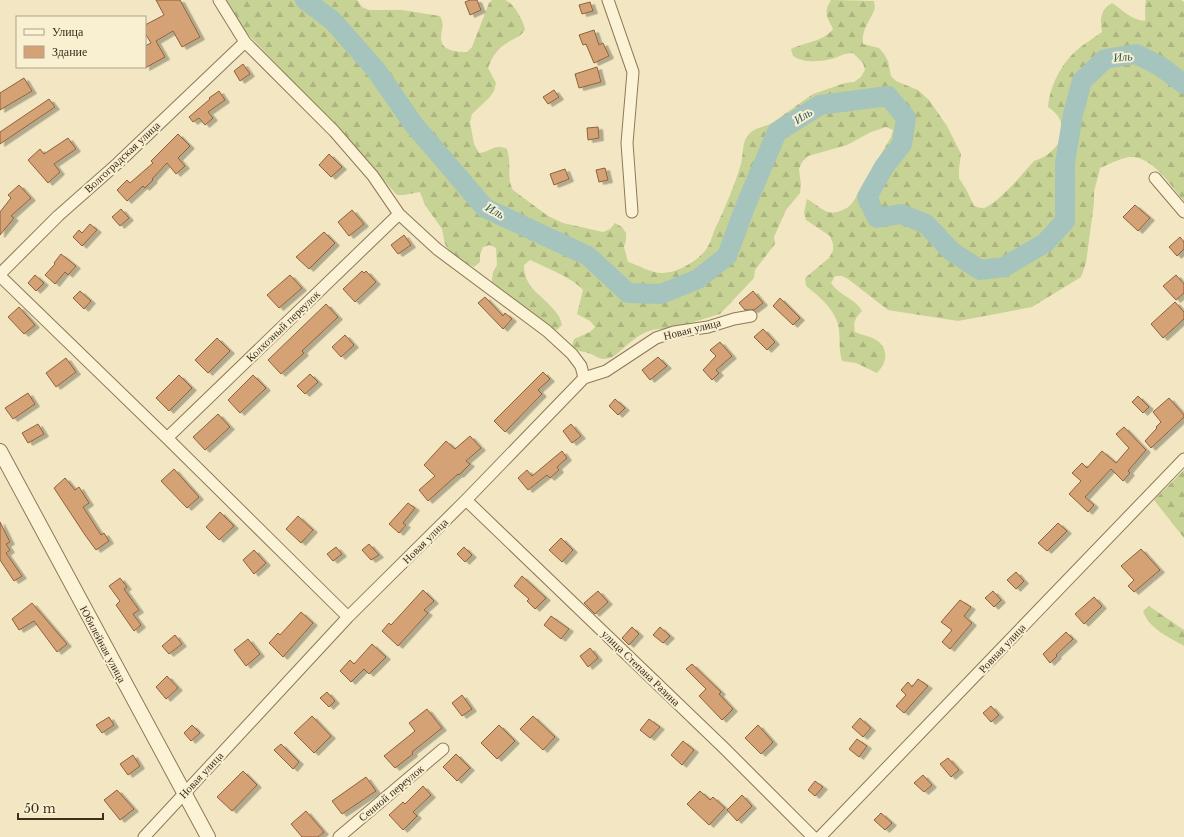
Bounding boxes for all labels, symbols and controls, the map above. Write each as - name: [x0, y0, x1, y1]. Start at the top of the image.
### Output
- legend: [16, 16, 146, 68]
- text: Улица: [52, 24, 84, 39]
- text: Здание: [52, 44, 87, 59]
- water label: Иль: [1112, 48, 1134, 65]
- water label: Иль: [790, 104, 815, 128]
- street label: Волгоградская улица: [81, 118, 163, 196]
- water label: Иль: [482, 199, 508, 222]
- street label: Колхозный переулок: [243, 287, 323, 365]
- street label: Новая улица: [662, 315, 722, 343]
- street label: Новая улица: [399, 515, 451, 567]
- street label: Юбилейная улица: [77, 603, 129, 685]
- street label: Ровная улица: [976, 620, 1029, 676]
- street label: улица Степана Разина: [599, 627, 683, 709]
- street label: Новая улица: [176, 749, 226, 801]
- street label: Сенной переулок: [356, 761, 427, 824]
- scale bar: [18, 795, 103, 821]
- text: 50 m: [24, 801, 56, 816]

